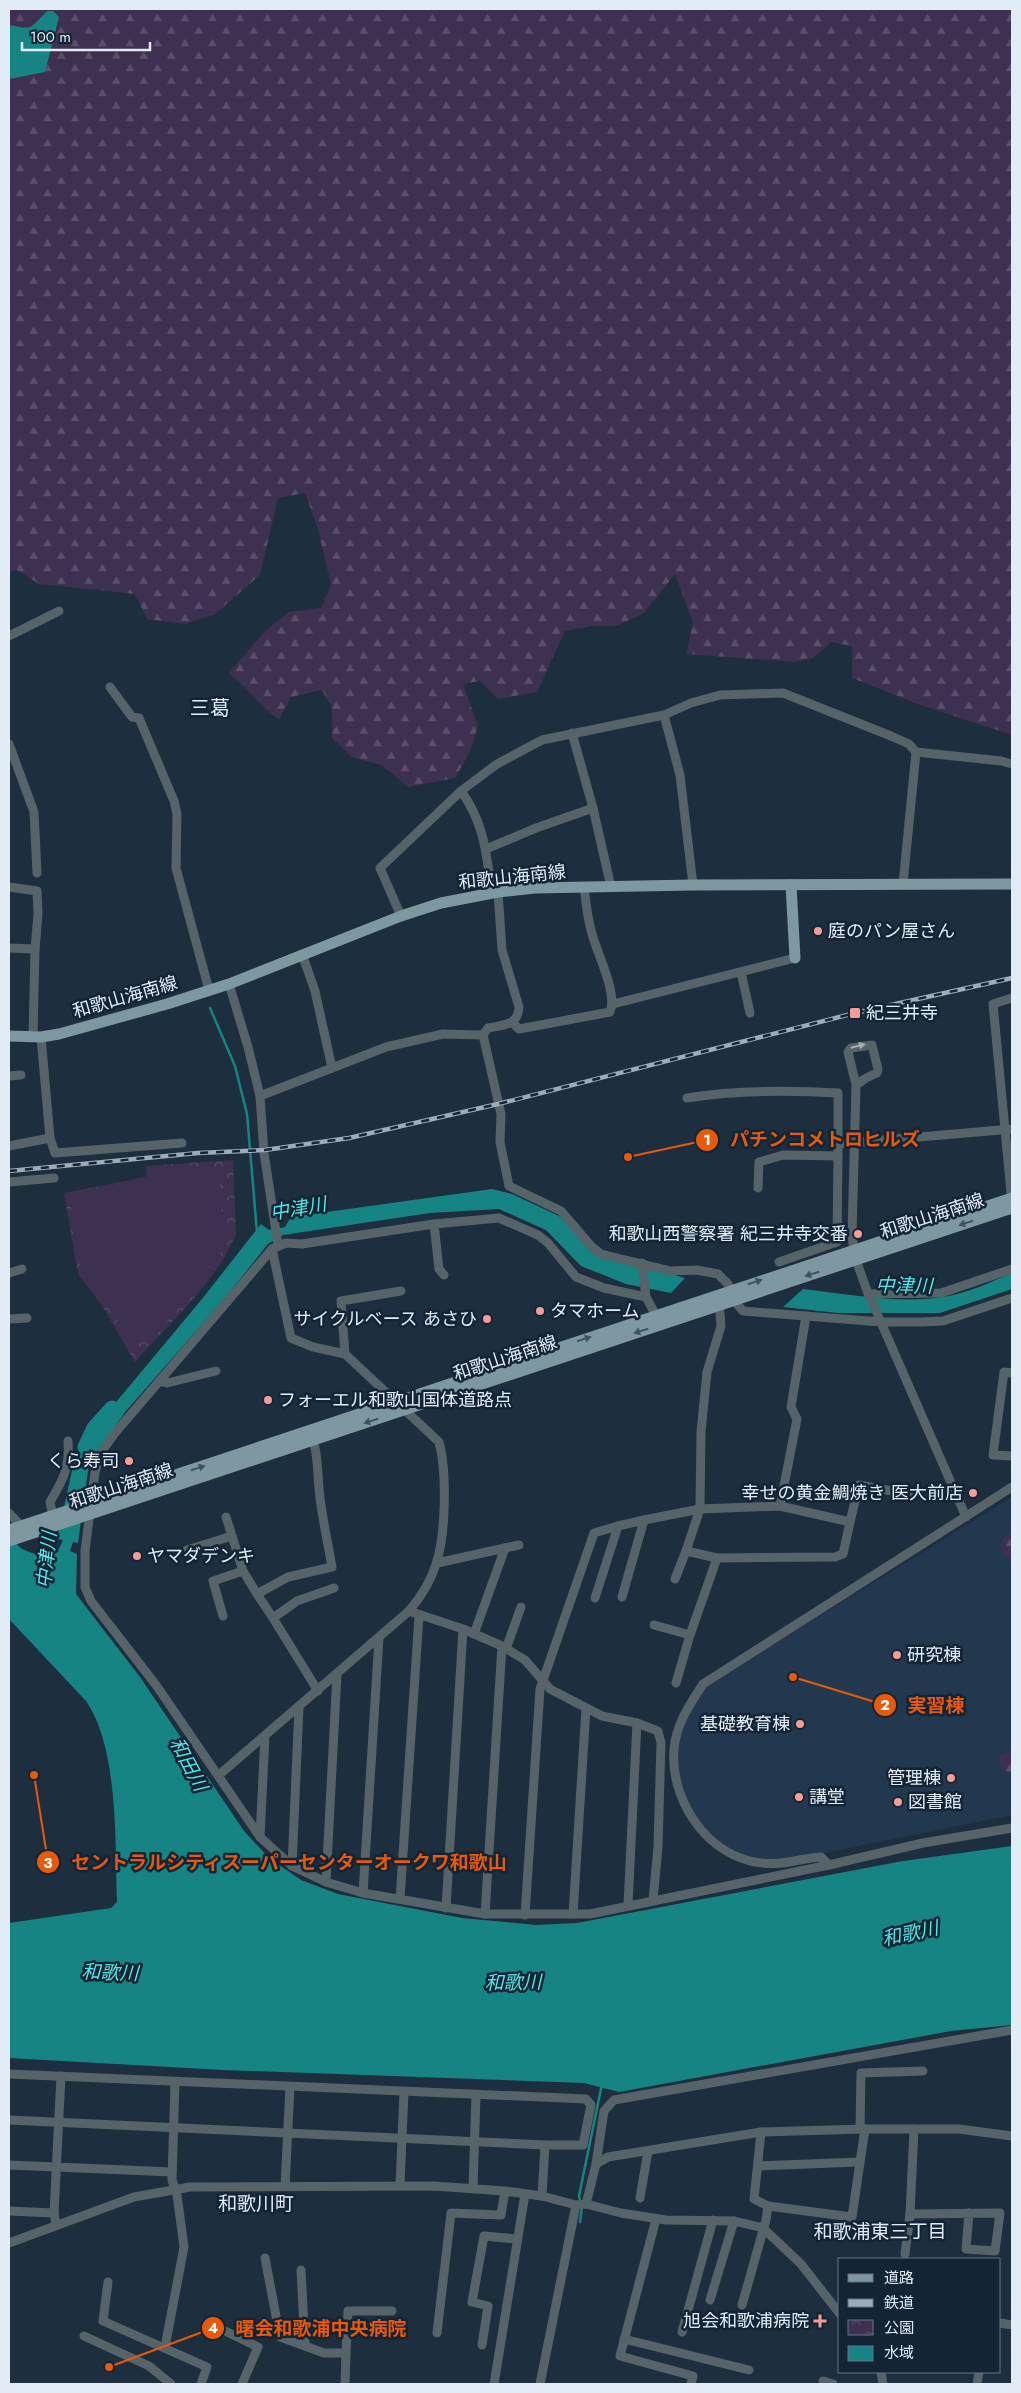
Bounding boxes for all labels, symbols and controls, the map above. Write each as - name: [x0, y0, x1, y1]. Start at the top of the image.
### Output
- scale bar: [22, 20, 150, 52]
- text: 100 m: [30, 26, 71, 48]
- district label: 三葛: [190, 694, 230, 723]
- street label: 和歌山海南線: [457, 858, 567, 896]
- place label: 庭のパン屋さん: [828, 918, 955, 944]
- marker: 庭のパン屋さん: [812, 925, 824, 937]
- street label: 和歌山海南線: [70, 970, 180, 1024]
- place label: 紀三井寺: [866, 1000, 938, 1026]
- marker: 紀三井寺: [848, 1006, 862, 1020]
- one-way arrow: [851, 1042, 866, 1050]
- callout: パチンコメトロヒルズ: [695, 1123, 930, 1157]
- text: パチンコメトロヒルズ: [730, 1126, 920, 1153]
- text: 1: [703, 1129, 711, 1151]
- street label: 和歌山海南線: [877, 1187, 987, 1245]
- water label: 中津川: [268, 1190, 330, 1227]
- one-way arrow: [958, 1220, 973, 1228]
- place label: 和歌山西警察署 紀三井寺交番: [609, 1221, 848, 1247]
- marker: 和歌山西警察署 紀三井寺交番: [852, 1228, 864, 1240]
- one-way arrow: [804, 1271, 819, 1279]
- water label: 中津川: [875, 1272, 935, 1300]
- one-way arrow: [748, 1278, 763, 1286]
- place label: タマホーム: [550, 1298, 639, 1324]
- marker: タマホーム: [534, 1305, 546, 1317]
- place label: サイクルベース あさひ: [293, 1306, 477, 1332]
- marker: サイクルベース あさひ: [481, 1313, 493, 1325]
- one-way arrow: [633, 1328, 648, 1336]
- street label: 和歌山海南線: [450, 1329, 560, 1387]
- one-way arrow: [577, 1335, 592, 1342]
- place label: フォーエル和歌山国体道路点: [278, 1387, 512, 1413]
- marker: フォーエル和歌山国体道路点: [262, 1394, 274, 1406]
- one-way arrow: [363, 1418, 378, 1426]
- place label: くら寿司: [47, 1448, 119, 1474]
- marker: くら寿司: [123, 1455, 135, 1467]
- street label: 和歌山海南線: [66, 1457, 176, 1515]
- one-way arrow: [191, 1464, 206, 1472]
- place label: 幸せの黄金鯛焼き 医大前店: [742, 1480, 963, 1506]
- marker: 幸せの黄金鯛焼き 医大前店: [967, 1487, 979, 1499]
- water label: 中津川: [30, 1528, 63, 1590]
- place label: ヤマダデンキ: [147, 1543, 255, 1569]
- marker: ヤマダデンキ: [131, 1550, 143, 1562]
- place label: 研究棟: [907, 1642, 961, 1668]
- marker: 研究棟: [891, 1649, 903, 1661]
- callout: 実習棟: [872, 1688, 974, 1722]
- text: 実習棟: [907, 1692, 965, 1719]
- text: 2: [880, 1694, 890, 1716]
- place label: 基礎教育棟: [700, 1711, 790, 1737]
- marker: 基礎教育棟: [794, 1718, 806, 1730]
- water label: 和田川: [163, 1733, 215, 1797]
- place label: 管理棟: [887, 1765, 941, 1791]
- marker: 管理棟: [945, 1772, 957, 1784]
- place label: 講堂: [809, 1784, 845, 1810]
- place label: 図書館: [908, 1789, 962, 1815]
- marker: 講堂: [793, 1791, 805, 1803]
- marker: 図書館: [892, 1796, 904, 1808]
- callout: セントラルシティスーパーセンターオークワ和歌山: [36, 1845, 518, 1879]
- text: セントラルシティスーパーセンターオークワ和歌山: [71, 1849, 507, 1876]
- text: 3: [43, 1852, 53, 1874]
- water label: 和歌川: [879, 1914, 943, 1953]
- water label: 和歌川: [81, 1958, 141, 1987]
- water label: 和歌川: [484, 1968, 544, 1996]
- district label: 和歌川町: [218, 2190, 294, 2217]
- district label: 和歌浦東三丁目: [813, 2218, 947, 2245]
- legend: [838, 2258, 1001, 2373]
- text: 道路: [884, 2267, 914, 2289]
- text: 鉄道: [884, 2292, 914, 2314]
- place label: 旭会和歌浦病院: [683, 2308, 809, 2334]
- callout: 曙会和歌浦中央病院: [200, 2311, 416, 2345]
- marker: 旭会和歌浦病院: [813, 2314, 827, 2328]
- text: 曙会和歌浦中央病院: [235, 2315, 407, 2342]
- text: 4: [208, 2317, 218, 2339]
- text: 公園: [884, 2317, 914, 2339]
- text: 水域: [884, 2342, 914, 2364]

